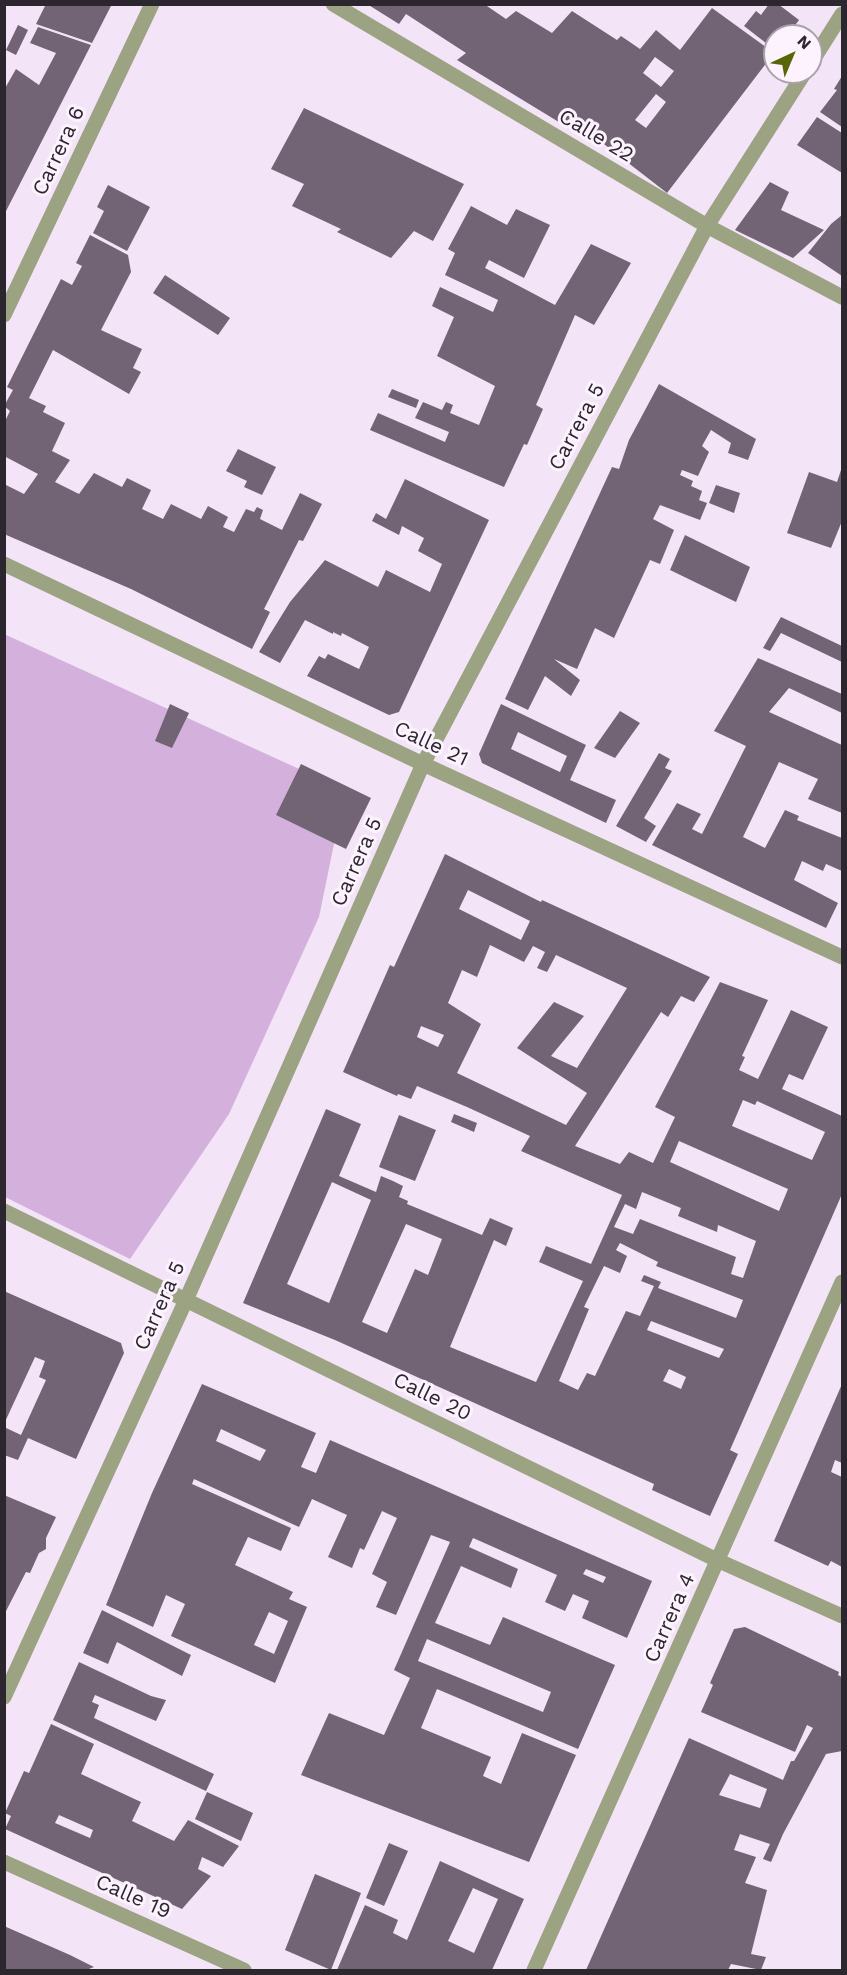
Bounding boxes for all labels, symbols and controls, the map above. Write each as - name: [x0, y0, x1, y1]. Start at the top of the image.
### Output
- north arrow: [763, 24, 823, 84]
- text: N: [794, 31, 815, 53]
- street label: Carrera 6: [27, 102, 91, 200]
- street label: Calle 22: [554, 104, 638, 168]
- street label: Carrera 5: [544, 379, 610, 475]
- street label: Calle 21: [390, 716, 472, 772]
- street label: Carrera 5: [326, 814, 388, 910]
- street label: Carrera 5: [129, 1258, 191, 1354]
- street label: Calle 20: [389, 1367, 475, 1427]
- street label: Carrera 4: [639, 1569, 701, 1667]
- street label: Calle 19: [92, 1869, 174, 1925]

